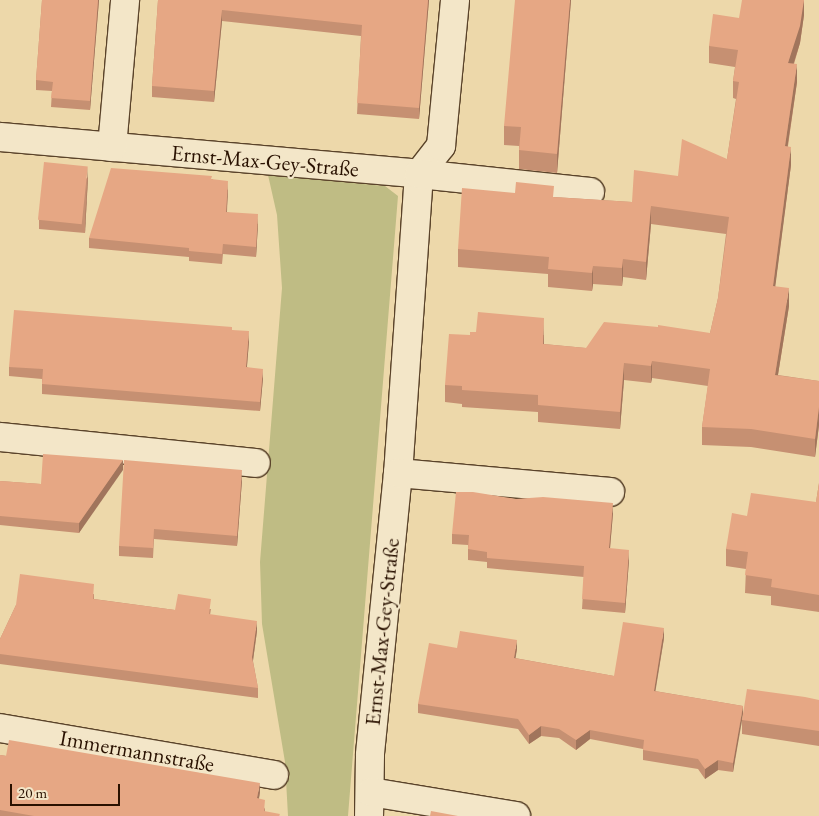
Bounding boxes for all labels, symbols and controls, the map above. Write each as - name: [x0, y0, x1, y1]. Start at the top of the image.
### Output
- street label: Ernst-Max-Gey-Straße: [170, 140, 360, 182]
- street label: Ernst-Max-Gey-Straße: [359, 537, 405, 727]
- street label: Immermannstraße: [58, 724, 216, 778]
- scale bar: [12, 774, 122, 806]
- text: 20 m: [18, 783, 47, 802]

